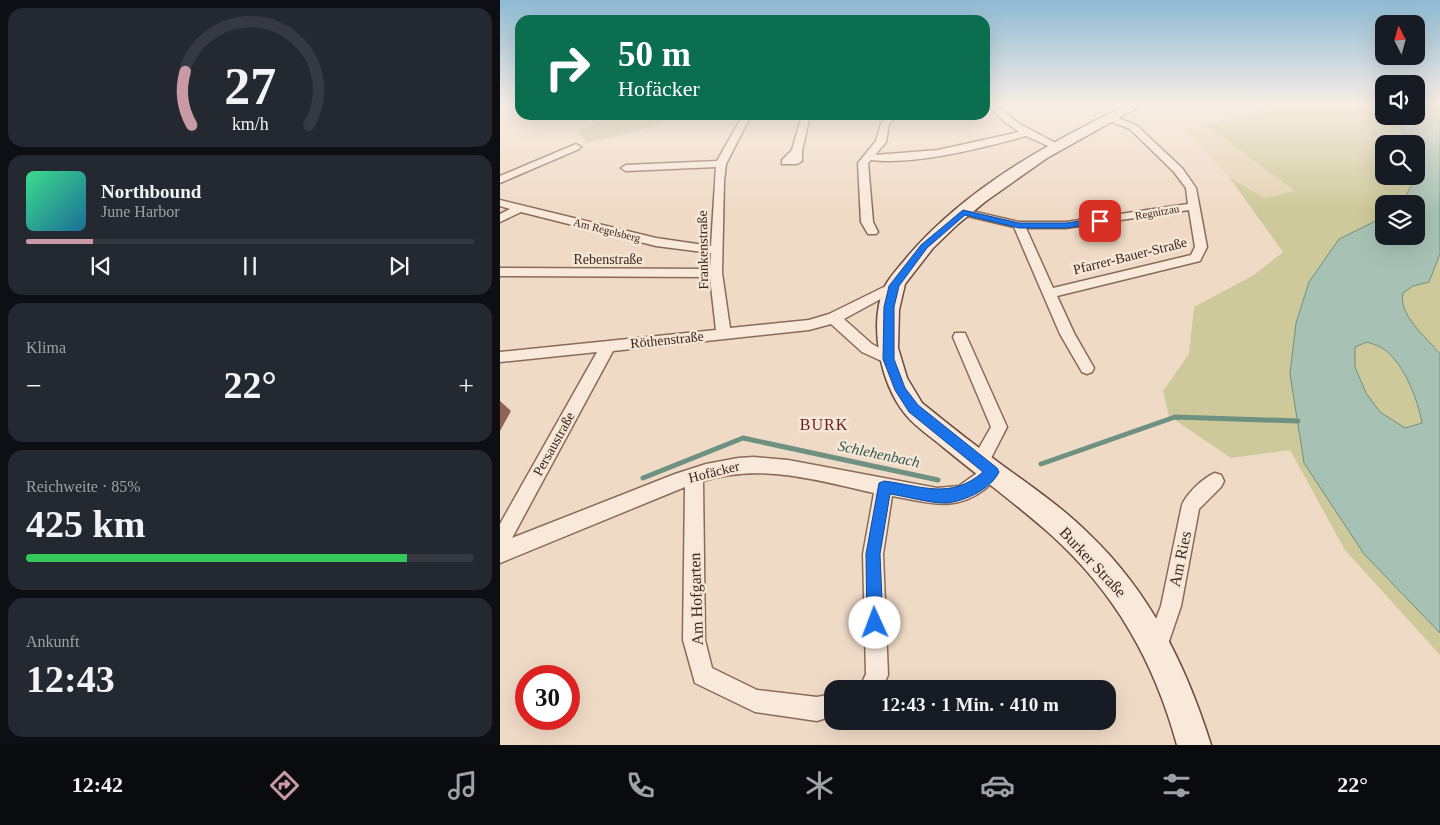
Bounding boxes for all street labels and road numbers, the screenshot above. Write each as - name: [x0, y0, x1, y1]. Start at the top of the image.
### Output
- street label: Regnitzau: [1134, 202, 1180, 222]
- street label: Frankenstraße: [695, 210, 711, 290]
- street label: Am Regelsberg: [572, 216, 642, 244]
- street label: Pfarrer-Bauer-Straße: [1072, 235, 1188, 277]
- street label: Rebenstraße: [573, 252, 643, 267]
- street label: Röthenstraße: [629, 329, 705, 351]
- street label: Persaustraße: [530, 409, 578, 479]
- street label: Hofäcker: [687, 458, 741, 486]
- street label: Burker Straße: [1056, 524, 1130, 600]
- street label: Am Ries: [1166, 530, 1194, 588]
- street label: Am Hofgarten: [686, 552, 707, 646]

